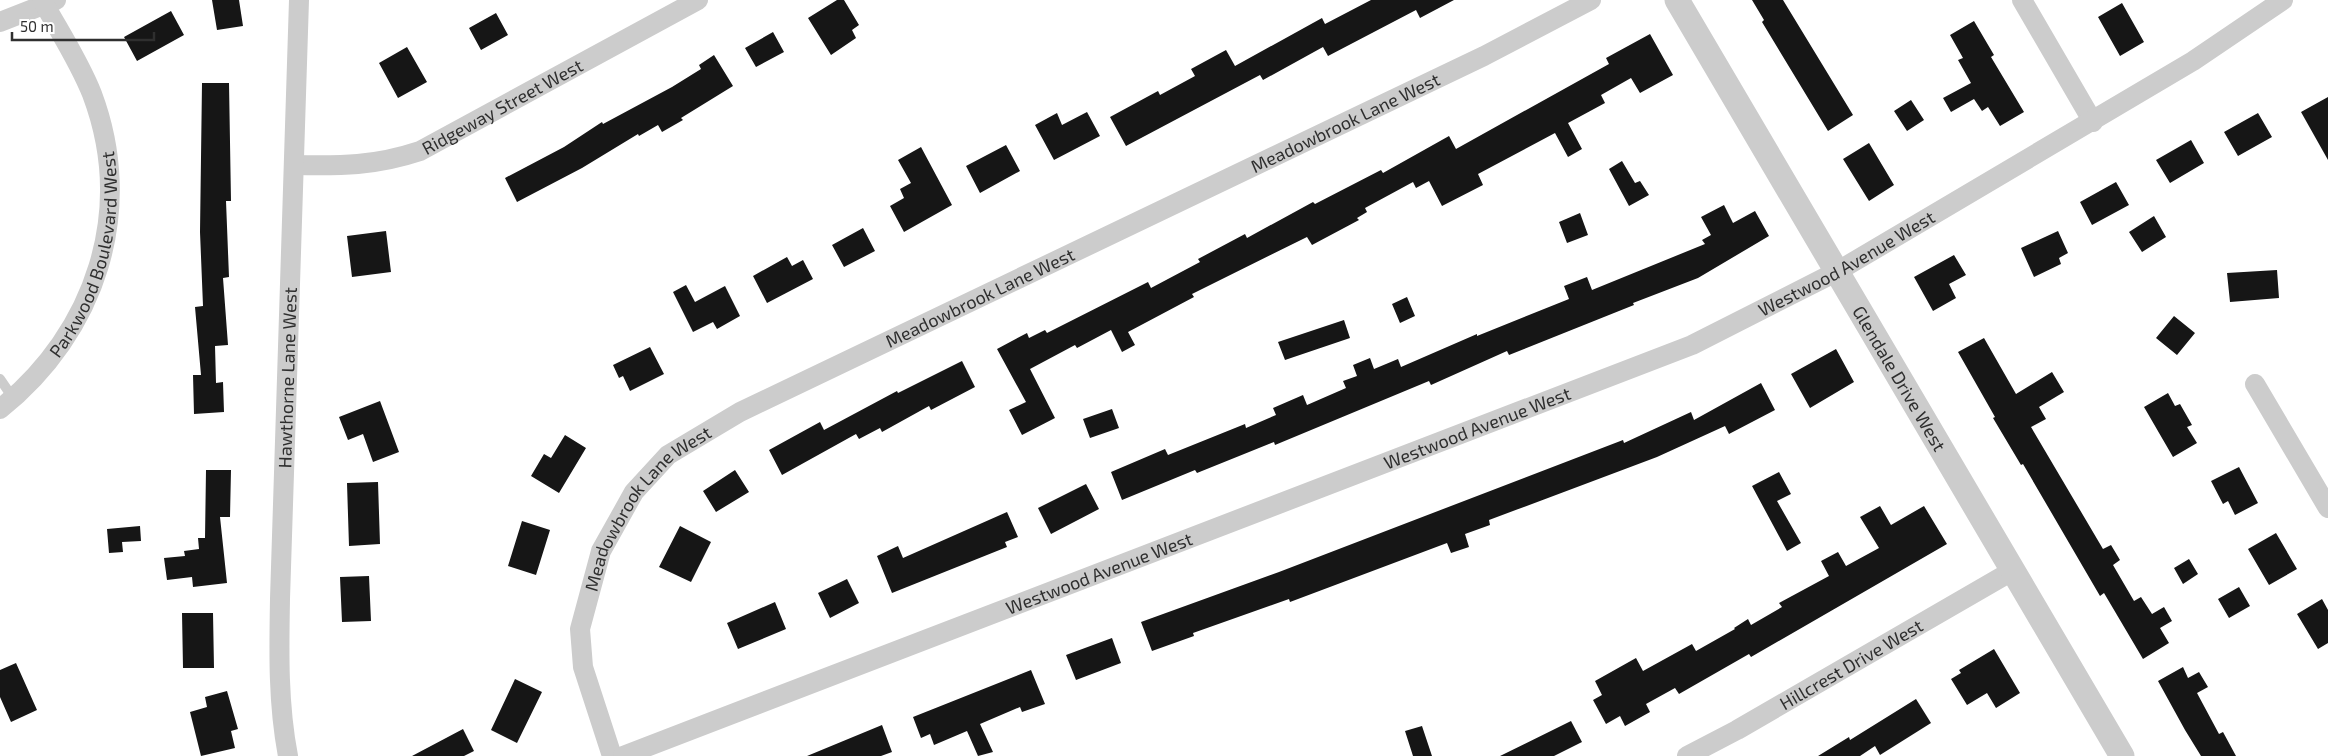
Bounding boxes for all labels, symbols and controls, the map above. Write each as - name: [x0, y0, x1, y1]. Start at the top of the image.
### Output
- scale bar: [12, 10, 155, 42]
- text: 50 m: [20, 17, 54, 35]
- street label: Ridgeway Street West: [418, 54, 586, 159]
- street label: Meadowbrook Lane West: [1247, 68, 1443, 177]
- street label: Parkwood Boulevard West: [44, 150, 121, 361]
- street label: Westwood Avenue West: [1754, 205, 1939, 321]
- street label: Meadowbrook Lane West: [882, 243, 1078, 352]
- street label: Hawthorne Lane West: [273, 287, 301, 469]
- street label: Glendale Drive West: [1848, 302, 1951, 455]
- street label: Westwood Avenue West: [1381, 382, 1574, 473]
- street label: Meadowbrook Lane West: [580, 421, 715, 593]
- street label: Westwood Avenue West: [1003, 527, 1196, 619]
- street label: Hillcrest Drive West: [1775, 614, 1927, 714]

